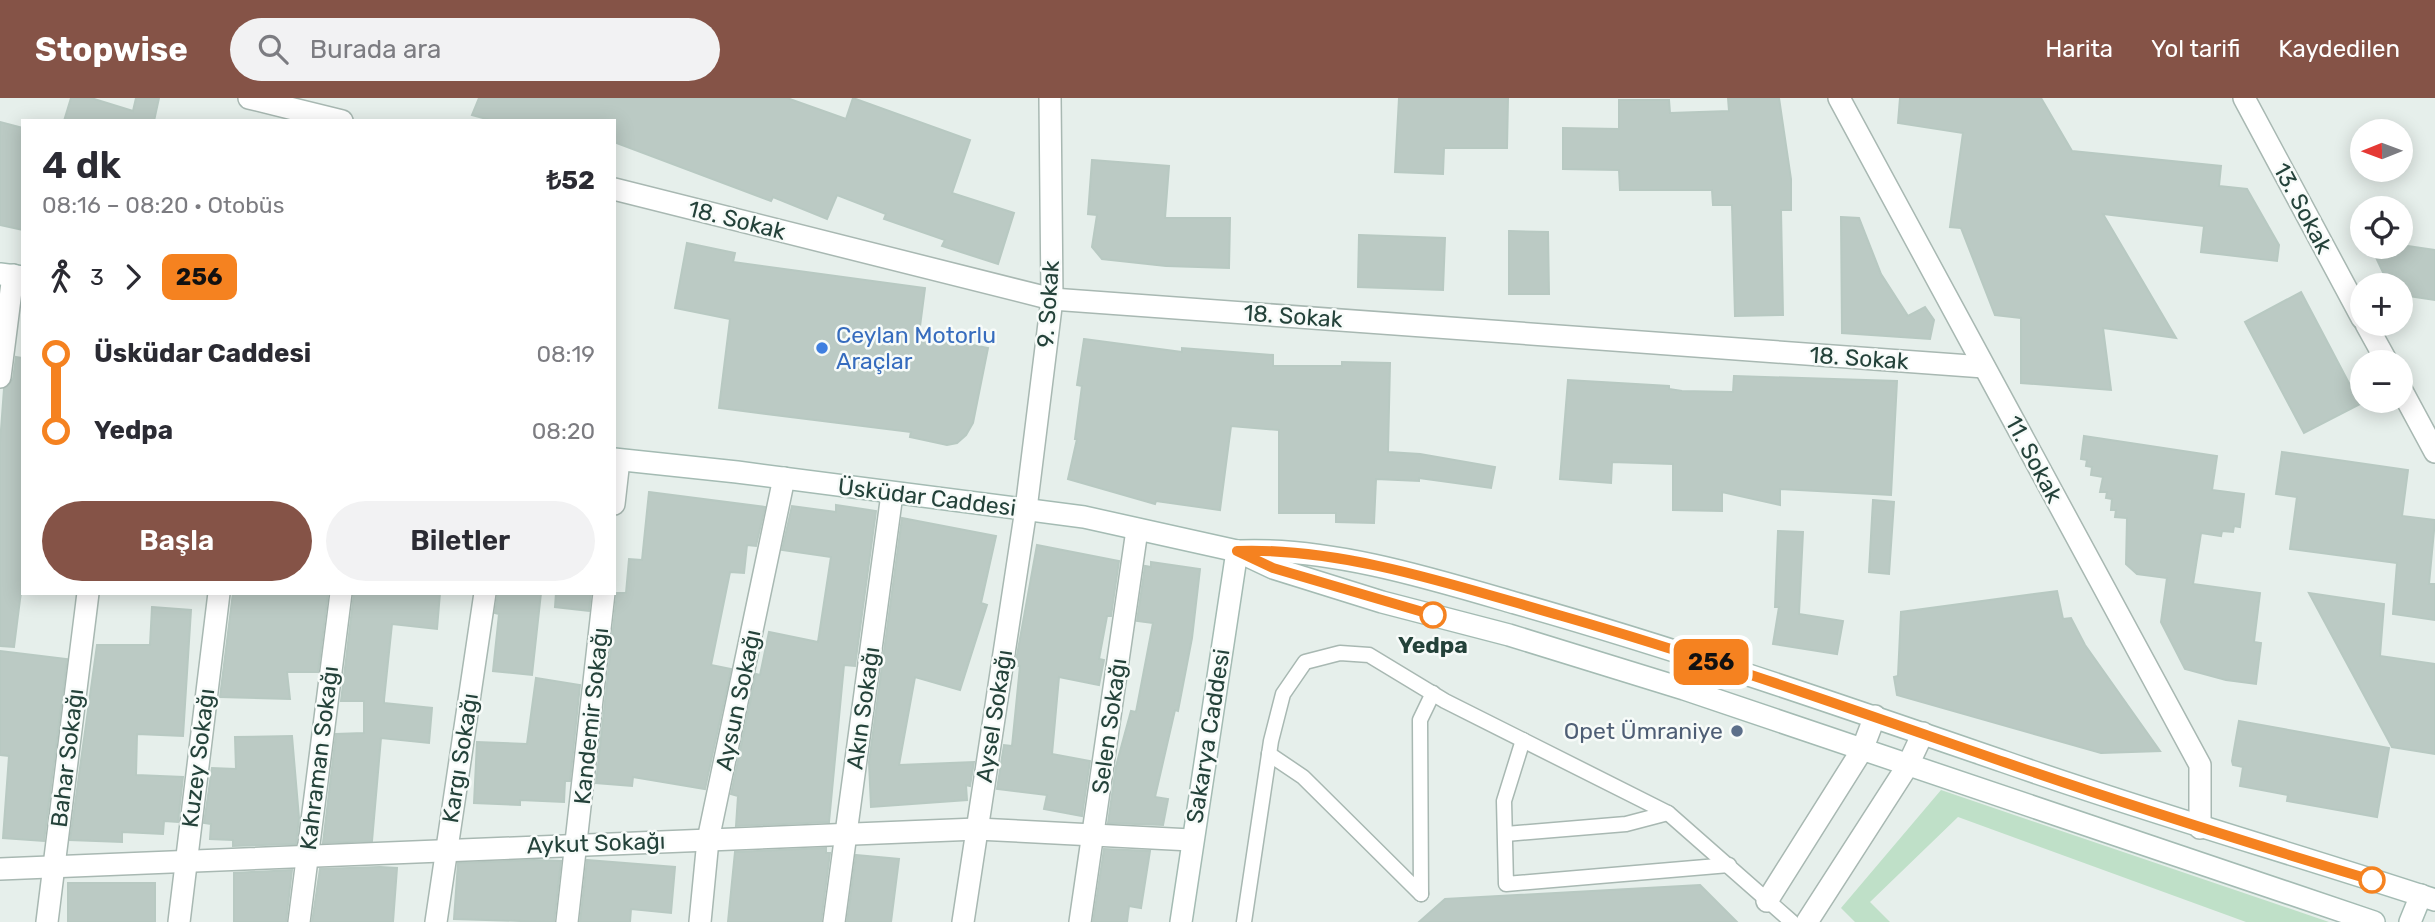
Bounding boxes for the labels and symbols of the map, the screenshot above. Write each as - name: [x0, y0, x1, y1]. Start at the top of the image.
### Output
- north arrow: [2350, 119, 2413, 182]
- street label: 13. Sokak: [2267, 158, 2339, 258]
- street label: 18. Sokak: [685, 194, 789, 246]
- street label: 9. Sokak: [1031, 259, 1065, 349]
- street label: 18. Sokak: [1242, 299, 1344, 333]
- place label: Ceylan Motorlu Araçlar: [836, 321, 996, 375]
- marker: Ceylan Motorlu Araçlar: [814, 340, 830, 356]
- street label: 18. Sokak: [1808, 341, 1910, 375]
- street label: 11. Sokak: [1999, 411, 2069, 508]
- street label: Üsküdar Caddesi: [836, 472, 1018, 522]
- marker: Yedpa: [1420, 602, 1446, 628]
- street label: Kandemir Sokağı: [568, 626, 614, 806]
- street label: Aysun Sokağı: [709, 627, 767, 773]
- place label: Yedpa: [1398, 631, 1468, 659]
- line badge: 256: [1671, 639, 1751, 685]
- street label: Akın Sokağı: [841, 645, 885, 771]
- street label: Sakarya Caddesi: [1180, 647, 1236, 825]
- street label: Aysel Sokağı: [970, 648, 1018, 784]
- street label: Selen Sokağı: [1086, 657, 1132, 795]
- street label: Kahraman Sokağı: [294, 664, 344, 852]
- street label: Bahar Sokağı: [45, 687, 89, 829]
- street label: Kuzey Sokağı: [176, 687, 220, 829]
- street label: Kargı Sokağı: [436, 691, 484, 825]
- place label: Opet Ümraniye: [1564, 717, 1723, 745]
- marker: Opet Ümraniye: [1729, 723, 1745, 739]
- street label: Aykut Sokağı: [526, 827, 666, 859]
- unlabelled marker: [2359, 867, 2385, 893]

